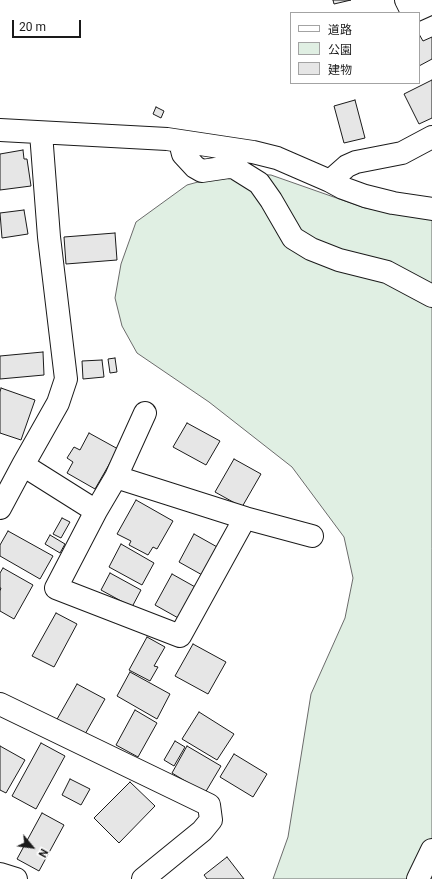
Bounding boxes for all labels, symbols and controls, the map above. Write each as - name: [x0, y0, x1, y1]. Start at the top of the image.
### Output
- scale bar: [14, 12, 83, 38]
- legend: [290, 12, 420, 84]
- text: 20 m: [19, 20, 46, 34]
- text: 道路: [328, 23, 352, 37]
- text: 公園: [328, 43, 352, 57]
- text: 建物: [328, 63, 352, 77]
- north arrow: [12, 827, 52, 867]
- text: N: [35, 847, 51, 860]

